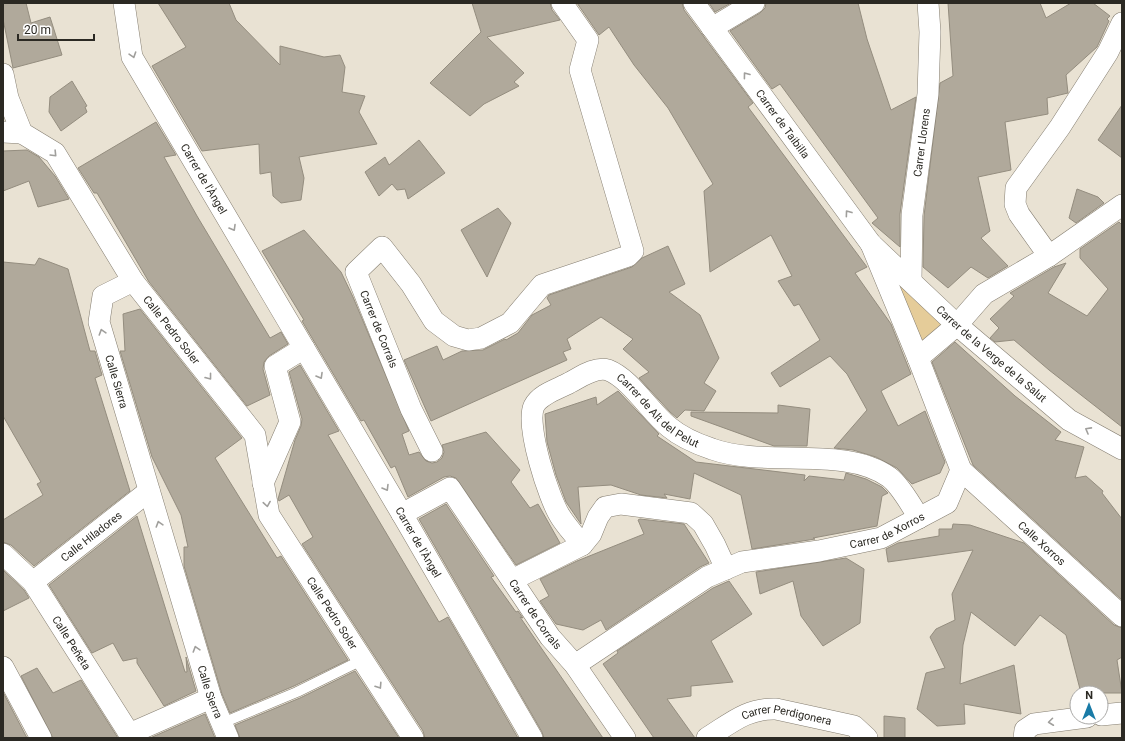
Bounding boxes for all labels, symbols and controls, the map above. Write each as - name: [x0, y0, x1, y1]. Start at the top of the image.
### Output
- scale bar: [18, 16, 94, 42]
- text: 20 m: [24, 23, 51, 37]
- one-way arrow: [128, 52, 136, 59]
- one-way arrow: [744, 72, 751, 79]
- street label: Carrer de Taibilla: [753, 87, 812, 161]
- street label: Carrer Llorens: [911, 107, 933, 178]
- street label: Carrer de l'Àngel: [178, 141, 229, 217]
- one-way arrow: [50, 149, 57, 157]
- one-way arrow: [846, 210, 853, 217]
- one-way arrow: [228, 224, 235, 231]
- street label: Carrer de Corrals: [357, 288, 400, 370]
- street label: Calle Pedro Soler: [140, 293, 203, 367]
- street label: Carrer de la Verge de la Salut: [933, 303, 1049, 405]
- one-way arrow: [98, 329, 107, 336]
- street label: Calle Sierra: [102, 353, 130, 410]
- street label: Carrer de Alt del Pelut: [614, 371, 701, 451]
- one-way arrow: [315, 372, 322, 379]
- one-way arrow: [205, 373, 212, 380]
- one-way arrow: [1085, 428, 1092, 435]
- one-way arrow: [382, 484, 389, 491]
- one-way arrow: [262, 501, 271, 507]
- street label: Carrer de l'Àngel: [392, 505, 444, 580]
- street label: Calle Hiladores: [58, 509, 125, 565]
- street label: Carrer de Xorros: [849, 510, 927, 551]
- street label: Calle Xorros: [1015, 519, 1068, 569]
- one-way arrow: [155, 521, 164, 528]
- street label: Calle Pedro Soler: [304, 575, 360, 652]
- street label: Carrer de Corrals: [506, 577, 564, 653]
- street label: Calle Peñeta: [49, 614, 93, 672]
- one-way arrow: [192, 645, 201, 652]
- street label: Calle Sierra: [195, 664, 225, 721]
- one-way arrow: [374, 682, 382, 689]
- north arrow: [1069, 685, 1109, 725]
- text: N: [1085, 689, 1093, 702]
- street label: Carrer Perdigonera: [739, 703, 833, 728]
- one-way arrow: [1048, 717, 1054, 726]

